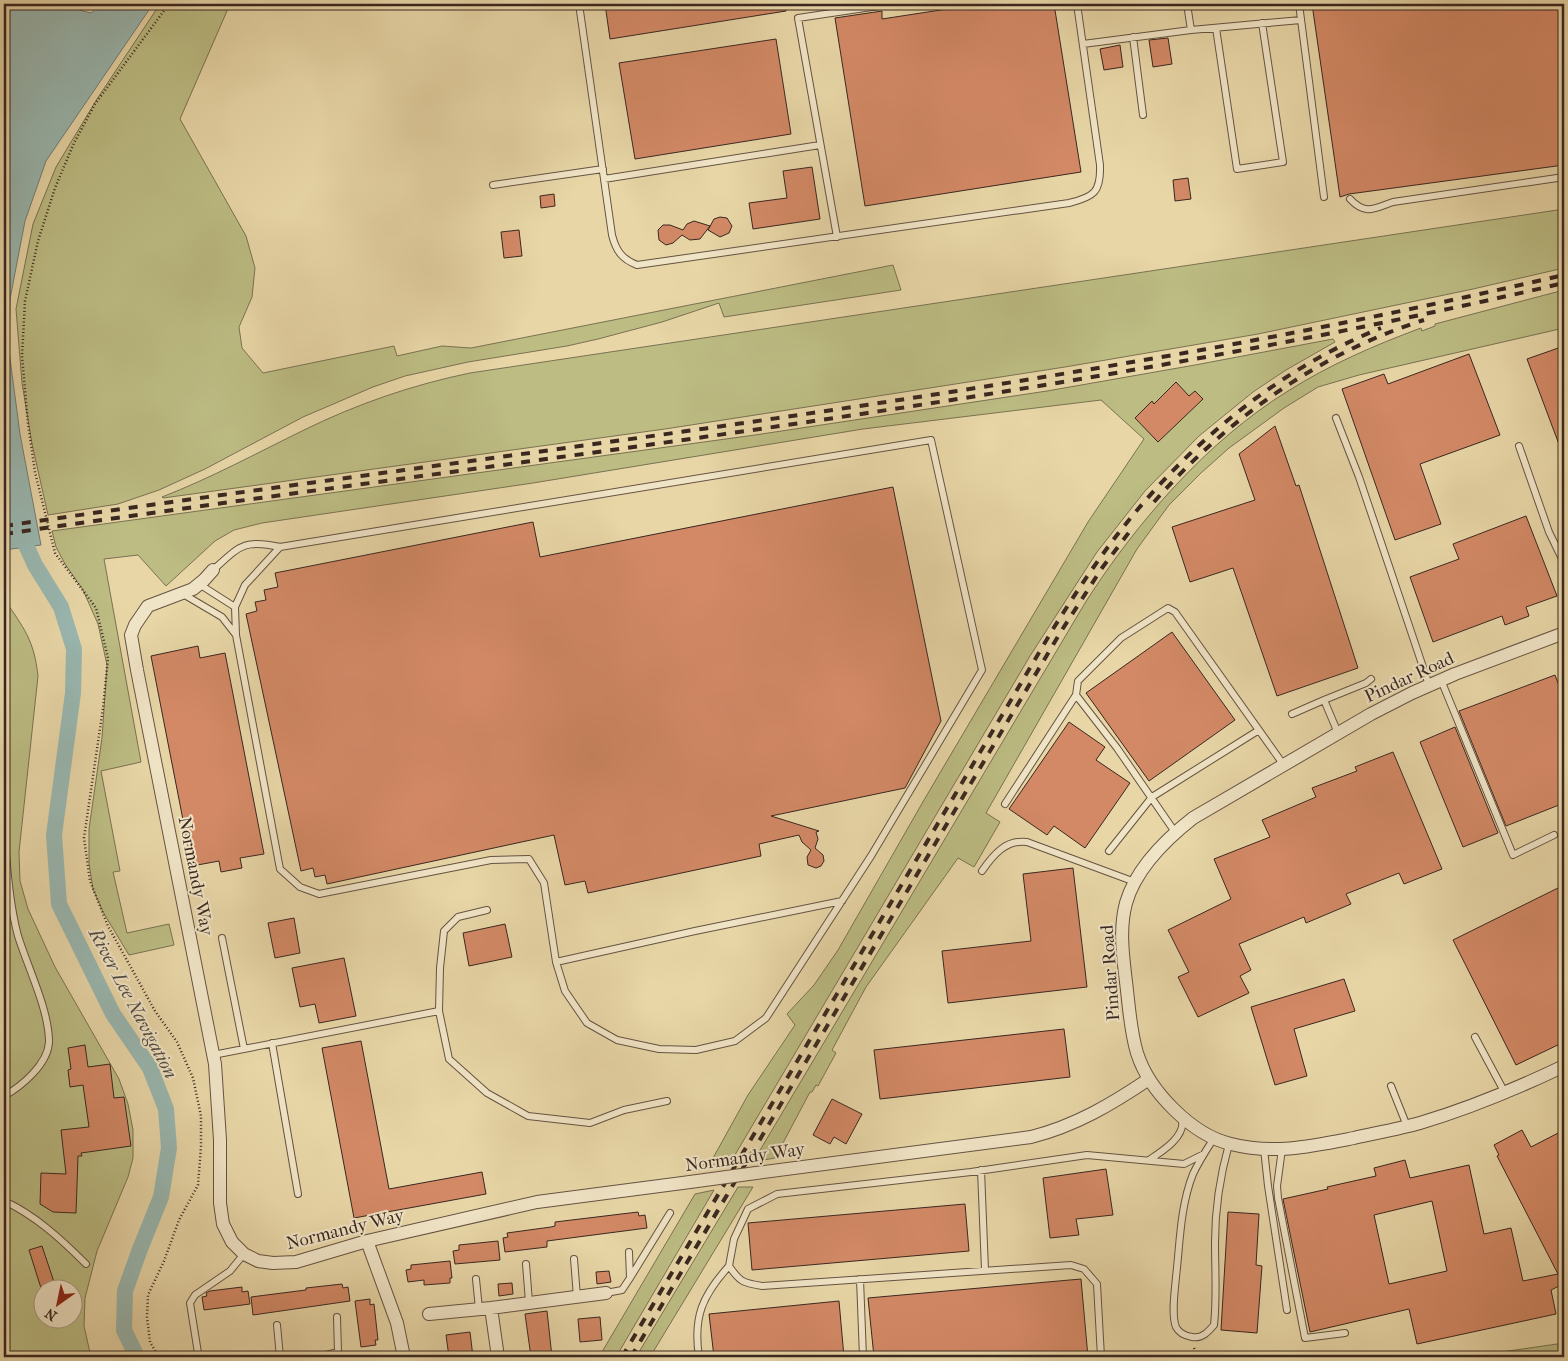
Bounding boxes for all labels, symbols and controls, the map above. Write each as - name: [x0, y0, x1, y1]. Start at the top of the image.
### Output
- street label: Pindar Road: [1361, 648, 1457, 707]
- street label: Normandy Way: [174, 815, 218, 939]
- water label: River Lee Navigation: [83, 923, 182, 1082]
- street label: Pindar Road: [1097, 924, 1124, 1022]
- street label: Normandy Way: [684, 1138, 808, 1176]
- street label: Normandy Way: [284, 1204, 408, 1254]
- north arrow: [32, 1278, 82, 1328]
- text: N: [42, 1304, 60, 1325]

